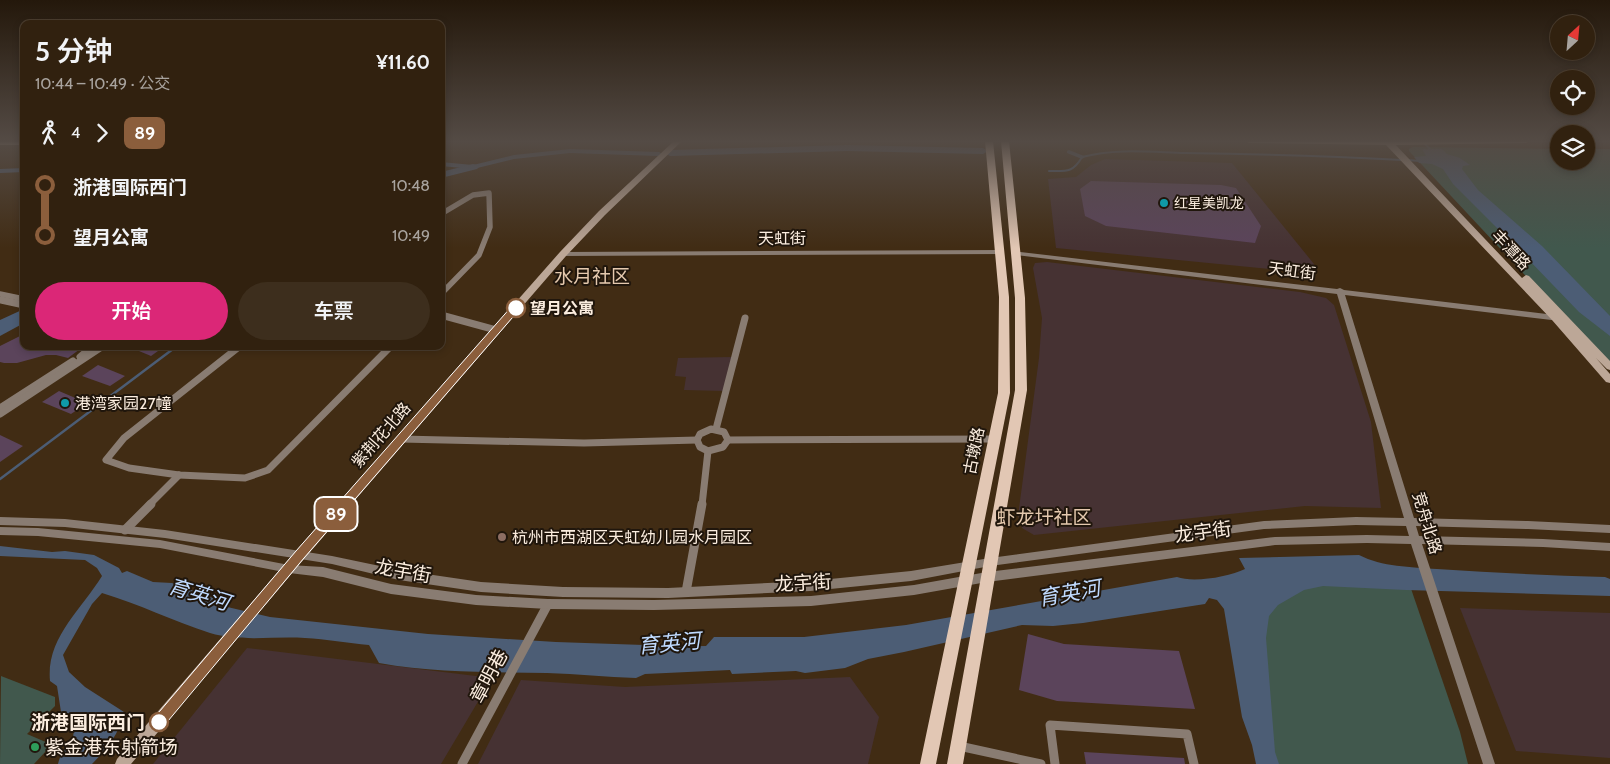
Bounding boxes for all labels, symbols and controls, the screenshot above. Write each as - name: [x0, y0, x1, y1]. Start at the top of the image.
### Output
- north arrow: [1550, 15, 1595, 60]
- map controls: [1550, 15, 1595, 170]
- text: 5 分钟: [35, 34, 112, 68]
- text: ¥11.60: [376, 51, 430, 74]
- button: locate: [1550, 70, 1595, 115]
- text: 10:44 – 10:49 · 公交: [35, 74, 170, 93]
- icon: walk: [35, 119, 63, 147]
- icon: forward: [88, 119, 116, 147]
- text: 89: [134, 122, 155, 144]
- text: 4: [71, 123, 80, 142]
- button: layers: [1550, 125, 1595, 170]
- text: 浙港国际西门: [73, 176, 187, 199]
- text: 10:48: [391, 176, 430, 195]
- place label: 红星美凯龙: [1174, 194, 1244, 212]
- marker: 红星美凯龙: [1158, 197, 1170, 209]
- text: 望月公寓: [73, 226, 149, 249]
- text: 10:49: [392, 226, 430, 245]
- street label: 丰潭路: [1488, 226, 1534, 274]
- street label: 天虹街: [758, 229, 806, 248]
- street label: 天虹街: [1267, 259, 1317, 283]
- district label: 水月社区: [554, 265, 630, 288]
- button: 开始: [35, 282, 228, 340]
- button: 车票: [238, 282, 430, 340]
- marker: 望月公寓: [506, 298, 526, 318]
- place label: 望月公寓: [530, 299, 594, 318]
- place label: 港湾家园27幢: [75, 394, 171, 413]
- marker: 港湾家园27幢: [59, 397, 71, 409]
- street label: 紫荆花北路: [348, 399, 414, 471]
- street label: 古墩路: [960, 426, 988, 476]
- street label: 竞舟北路: [1409, 490, 1445, 556]
- line badge: 89: [314, 498, 358, 530]
- text: 89: [326, 503, 347, 525]
- district label: 虾龙圩社区: [996, 506, 1092, 529]
- street label: 龙宇街: [1173, 517, 1233, 547]
- place label: 杭州市西湖区天虹幼儿园水月园区: [512, 528, 752, 547]
- marker: 杭州市西湖区天虹幼儿园水月园区: [496, 531, 508, 543]
- street label: 龙宇街: [373, 555, 433, 587]
- street label: 龙宇街: [774, 570, 832, 596]
- water label: 育英河: [165, 573, 237, 616]
- water label: 育英河: [1036, 575, 1106, 611]
- water label: 育英河: [637, 627, 705, 658]
- street label: 章明巷: [465, 645, 513, 707]
- place label: 浙港国际西门: [31, 711, 145, 734]
- marker: 浙港国际西门: [149, 712, 169, 732]
- place label: 紫金港东射箭场: [45, 736, 178, 759]
- marker: 紫金港东射箭场: [29, 741, 41, 753]

